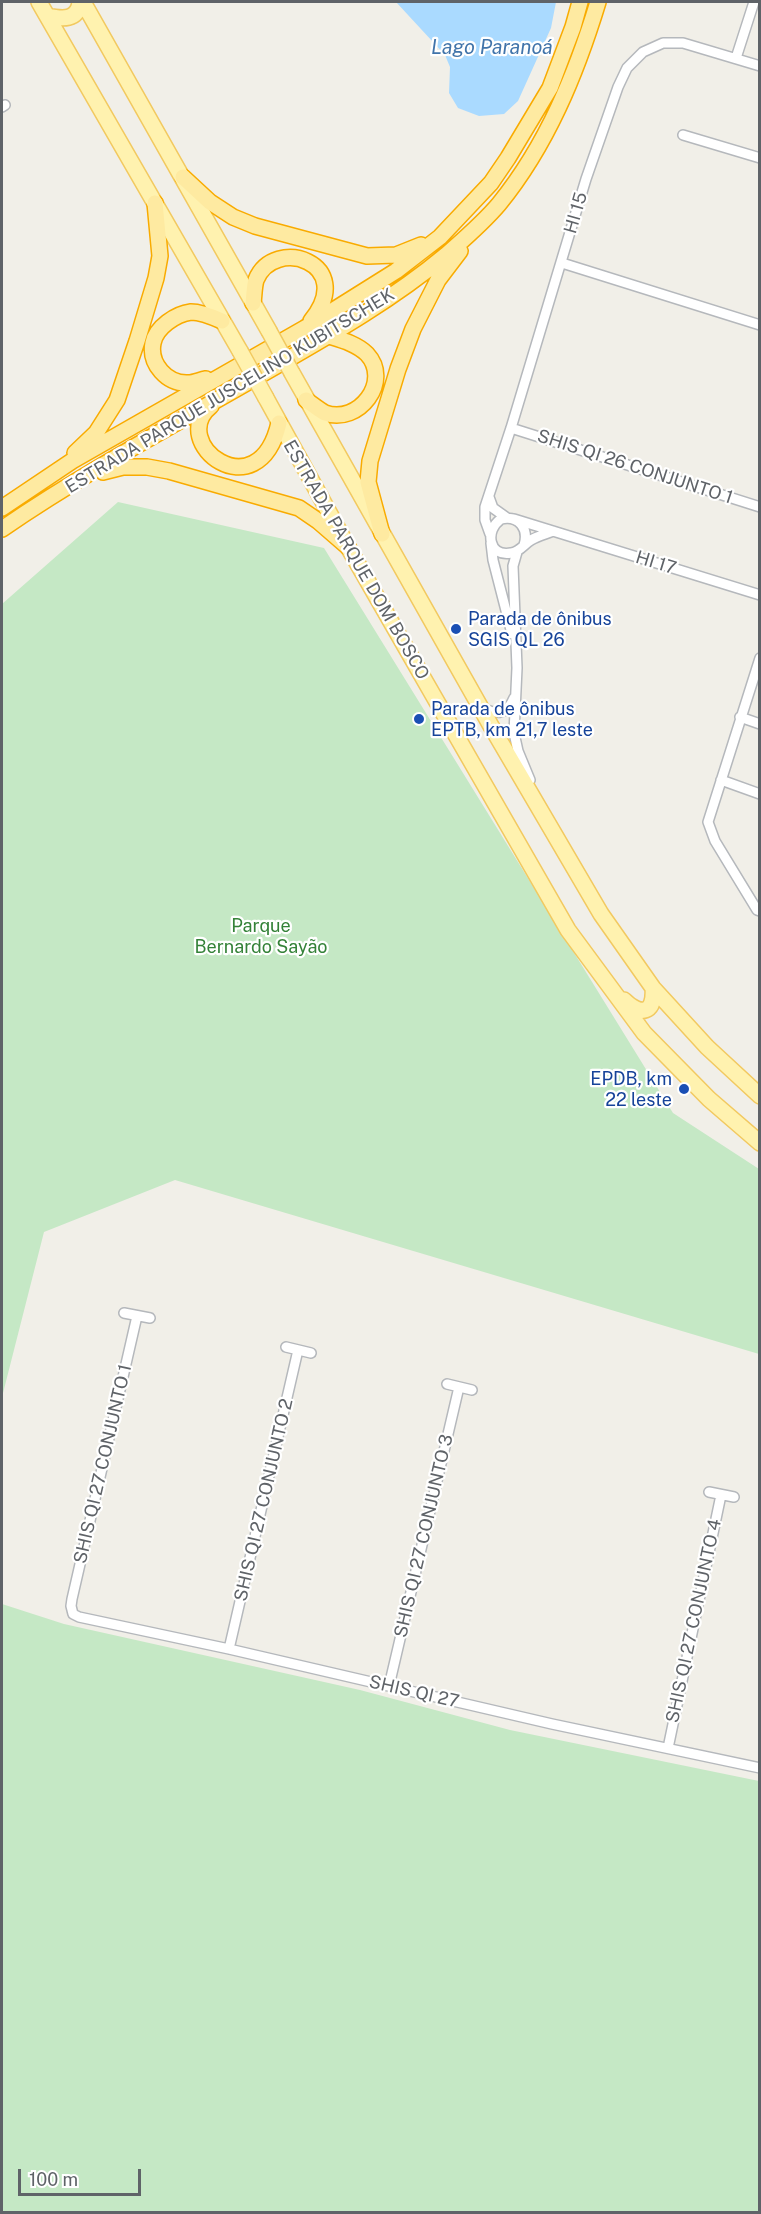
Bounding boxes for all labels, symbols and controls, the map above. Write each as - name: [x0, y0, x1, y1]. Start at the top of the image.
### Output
- water label: Lago Paranoá: [431, 36, 553, 60]
- street label: HI 15: [560, 190, 592, 236]
- street label: ESTRADA PARQUE JUSCELINO KUBITSCHEK: [61, 284, 399, 498]
- street label: SHIS QI 26 CONJUNTO 1: [534, 425, 736, 509]
- street label: ESTRADA PARQUE DOM BOSCO: [278, 436, 434, 684]
- street label: HI 17: [633, 547, 679, 579]
- place label: Parada de ônibus SGIS QL 26: [468, 608, 612, 650]
- marker: Parada de ônibus SGIS QL 26: [449, 622, 463, 636]
- place label: Parada de ônibus EPTB, km 21,7 leste: [431, 698, 593, 740]
- marker: Parada de ônibus EPTB, km 21,7 leste: [412, 712, 426, 726]
- park label: Parque Bernardo Sayão: [194, 915, 328, 958]
- place label: EPDB, km 22 leste: [590, 1068, 672, 1110]
- marker: EPDB, km 22 leste: [677, 1082, 691, 1096]
- street label: SHIS QI 27 CONJUNTO 1: [70, 1362, 136, 1566]
- street label: SHIS QI 27 CONJUNTO 2: [230, 1397, 298, 1603]
- street label: SHIS QI 27 CONJUNTO 3: [390, 1432, 458, 1640]
- street label: SHIS QI 27 CONJUNTO 4: [662, 1517, 726, 1725]
- street label: SHIS QI 27: [367, 1671, 461, 1713]
- scale bar: [21, 2157, 144, 2195]
- text: 100 m: [29, 2169, 78, 2190]

